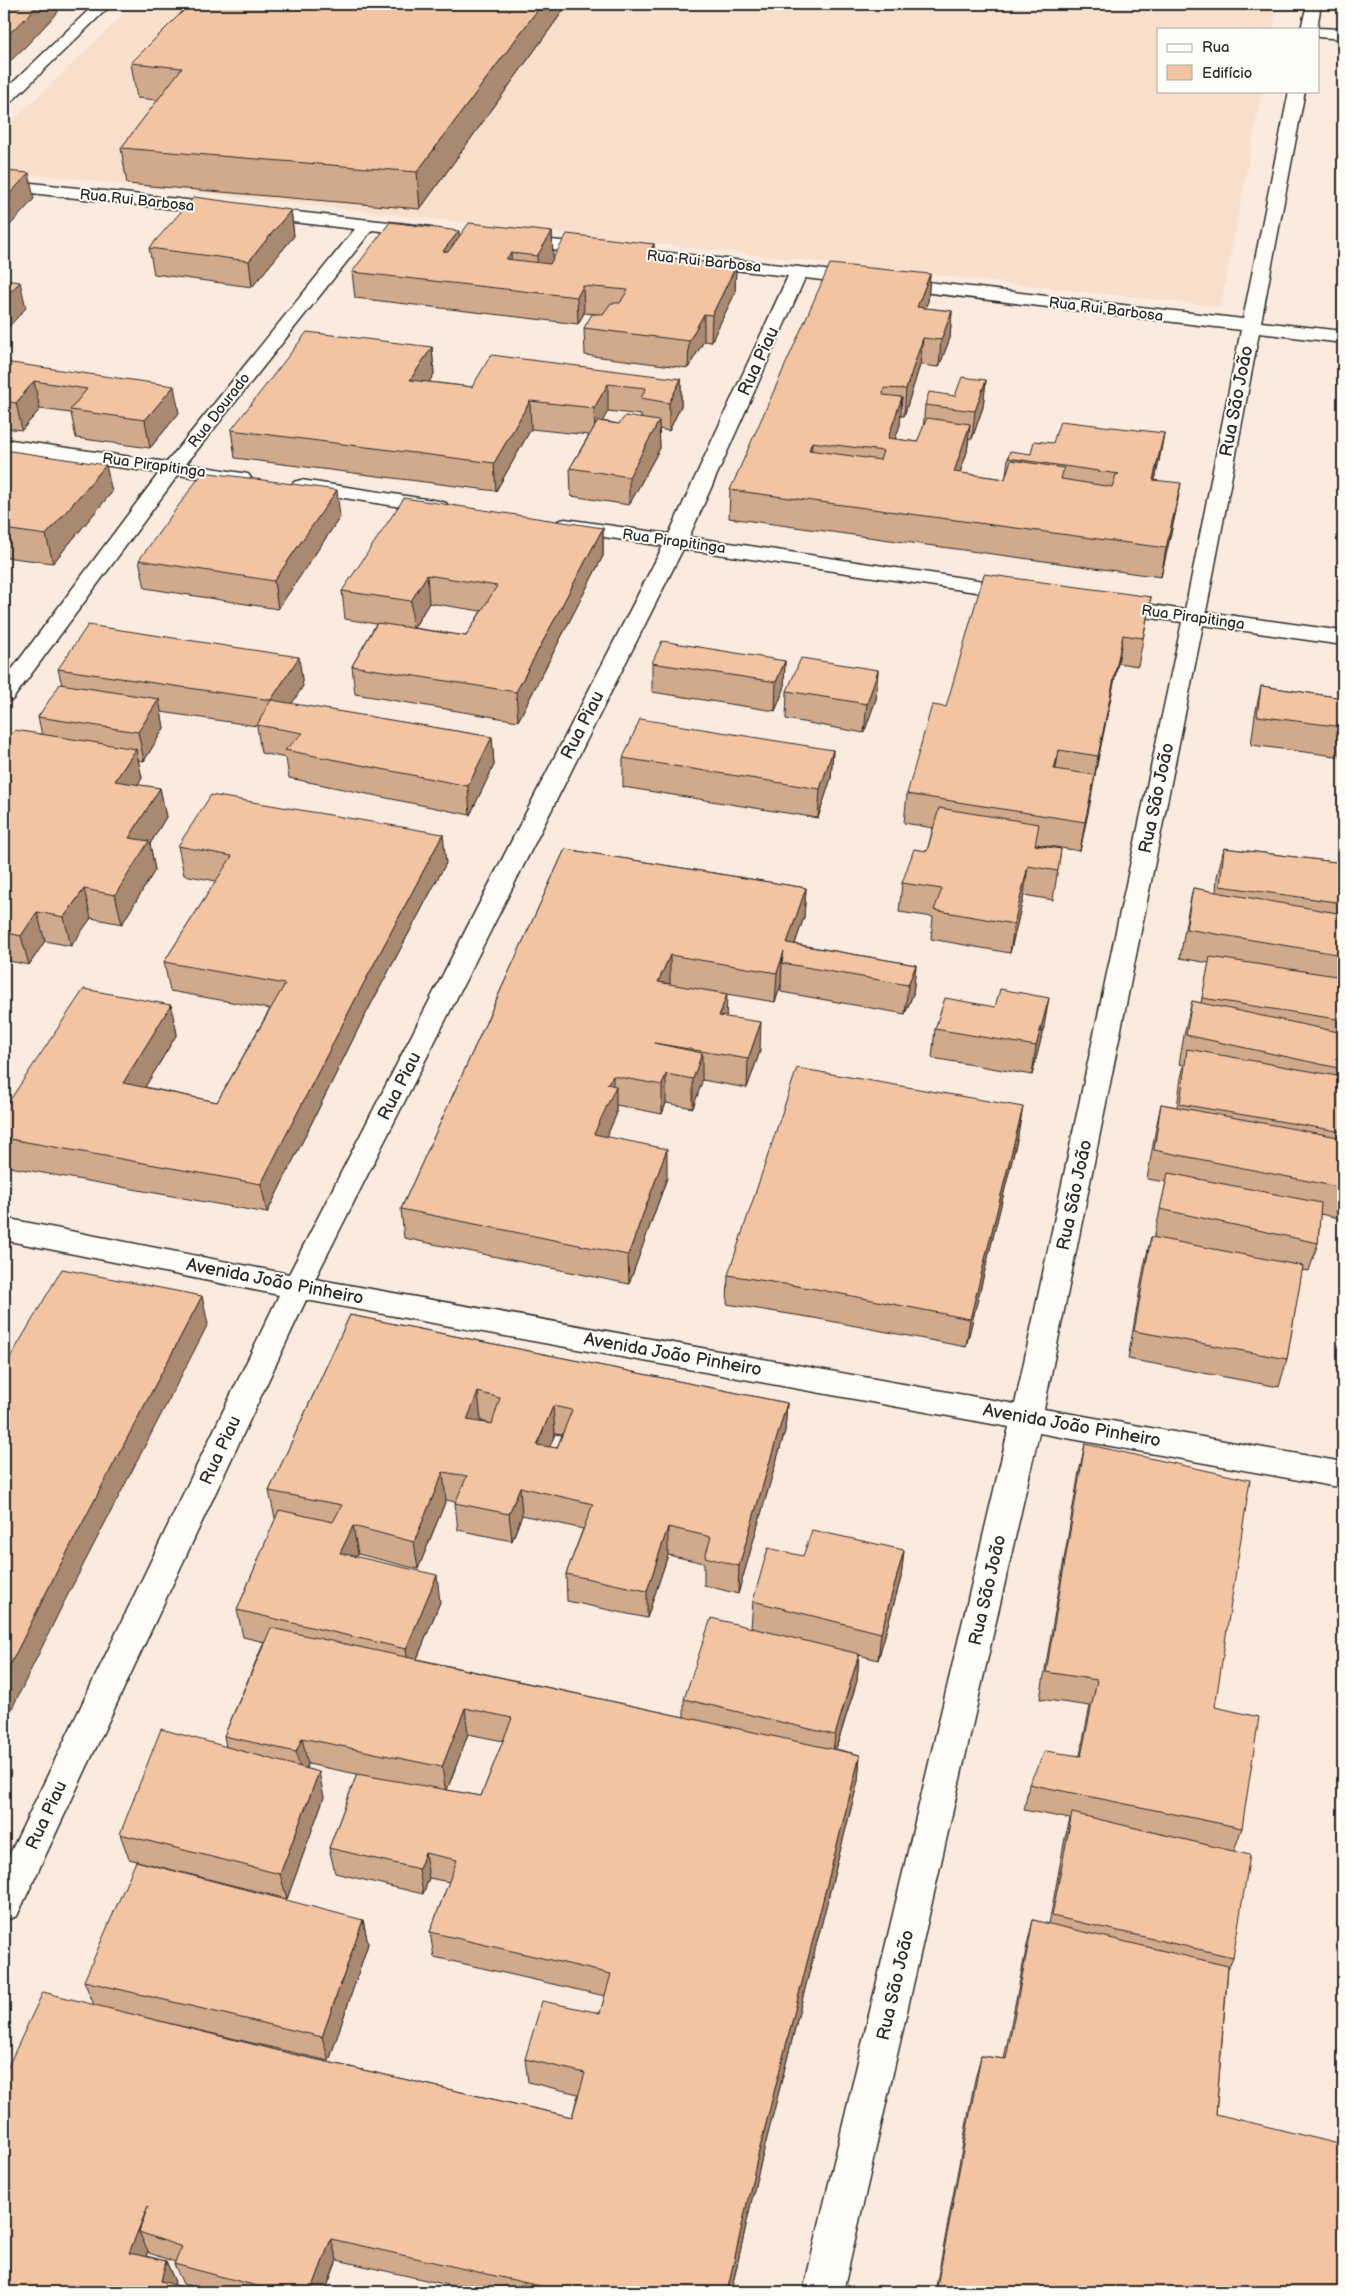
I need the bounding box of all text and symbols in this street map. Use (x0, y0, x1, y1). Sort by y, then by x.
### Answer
legend (1157, 28, 1320, 92)
text: Rua (1202, 38, 1230, 57)
text: Edifício (1202, 64, 1252, 83)
street label: Rua Rui Barbosa (79, 185, 195, 216)
street label: Rua Rui Barbosa (646, 246, 762, 277)
street label: Rua Rui Barbosa (1048, 293, 1164, 326)
street label: Rua Piau (733, 323, 784, 399)
street label: Rua São João (1215, 344, 1258, 458)
street label: Rua Dourado (184, 369, 255, 452)
street label: Rua Pirapitinga (101, 449, 207, 482)
street label: Rua Pirapitinga (621, 525, 727, 558)
street label: Rua Pirapitinga (1140, 601, 1246, 634)
street label: Rua Piau (556, 688, 609, 763)
street label: Rua São João (1135, 741, 1178, 855)
street label: Rua Piau (373, 1049, 426, 1124)
street label: Rua São João (1053, 1138, 1096, 1252)
street label: Avenida João Pinheiro (185, 1254, 365, 1309)
street label: Avenida João Pinheiro (582, 1329, 763, 1380)
street label: Avenida João Pinheiro (981, 1400, 1162, 1451)
street label: Rua Piau (195, 1412, 246, 1488)
street label: Rua São João (965, 1533, 1010, 1647)
street label: Rua Piau (21, 1777, 72, 1853)
street label: Rua São João (873, 1928, 918, 2042)

